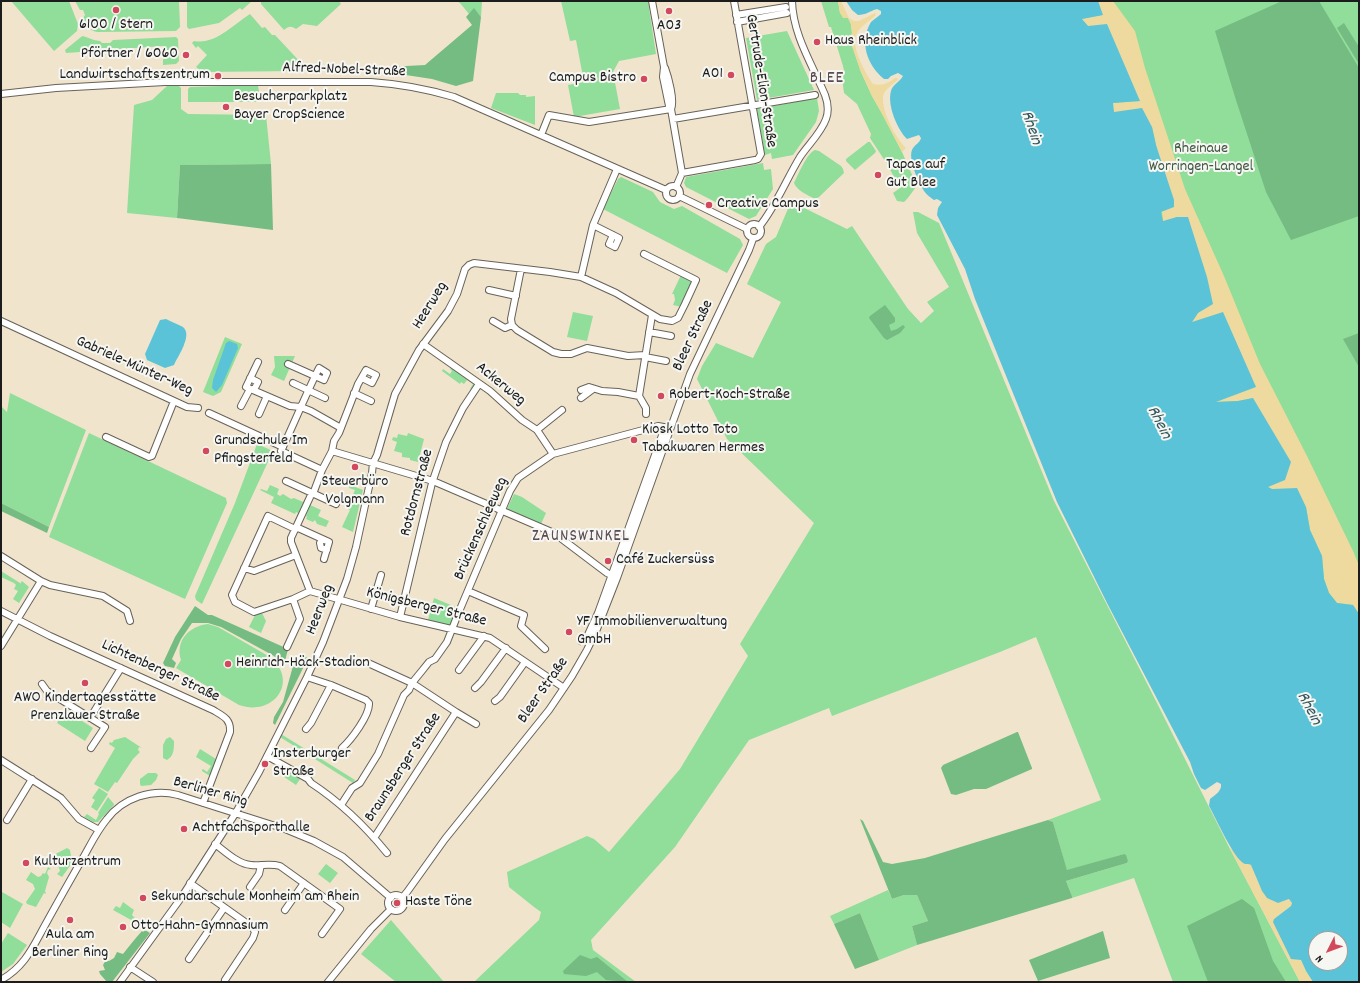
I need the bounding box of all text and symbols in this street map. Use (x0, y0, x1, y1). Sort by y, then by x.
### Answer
marker: 6100 / Stern (111, 5, 121, 15)
marker: A03 (664, 6, 674, 16)
street label: Gertrude-Elion-Straße (740, 13, 780, 149)
place label: 6100 / Stern (79, 16, 153, 36)
place label: A03 (657, 17, 681, 37)
place label: Haus Rheinblick (825, 32, 917, 52)
marker: Haus Rheinblick (812, 37, 822, 47)
place label: Pförtner / 6060 (81, 45, 178, 65)
marker: Pförtner / 6060 (181, 50, 191, 60)
street label: Alfred-Nobel-Straße (282, 59, 406, 83)
place label: A01 (702, 65, 723, 85)
place label: Landwirtschaftszentrum (59, 66, 210, 86)
place label: Campus Bistro (549, 69, 636, 89)
marker: A01 (726, 70, 736, 80)
district label: BLEE (810, 70, 844, 90)
marker: Landwirtschaftszentrum (213, 71, 223, 81)
marker: Campus Bistro (639, 74, 649, 84)
place label: Besucherparkplatz Bayer CropScience (234, 88, 347, 126)
marker: Besucherparkplatz Bayer CropScience (221, 102, 231, 112)
water label: Rhein (1015, 108, 1045, 148)
park label: Rheinaue Worringen-Langel (1149, 140, 1253, 178)
place label: Tapas auf Gut Blee (886, 156, 945, 194)
marker: Tapas auf Gut Blee (873, 170, 883, 180)
place label: Creative Campus (717, 195, 819, 215)
marker: Creative Campus (704, 200, 714, 210)
street label: Heerweg (409, 279, 453, 333)
street label: Bleer Straße (669, 297, 719, 375)
street label: Gabriele-Münter-Weg (73, 333, 195, 401)
street label: Ackerweg (471, 359, 529, 411)
place label: Robert-Koch-Straße (669, 386, 790, 406)
marker: Robert-Koch-Straße (656, 391, 666, 401)
water label: Rhein (1141, 403, 1175, 443)
place label: Kiosk Lotto Toto Tabakwaren Hermes (642, 421, 765, 459)
place label: Grundschule Im Pfingsterfeld (214, 432, 308, 470)
marker: Kiosk Lotto Toto Tabakwaren Hermes (629, 435, 639, 445)
marker: Grundschule Im Pfingsterfeld (201, 446, 211, 456)
street label: Rotdornstraße (397, 447, 439, 539)
marker: Steuerbüro Volgmann (350, 462, 360, 472)
place label: Steuerbüro Volgmann (322, 473, 388, 511)
street label: Brückenschleeweg (451, 475, 513, 583)
district label: ZAUNSWINKEL (532, 528, 630, 548)
place label: Café Zuckersüss (616, 551, 715, 571)
marker: Café Zuckersüss (603, 556, 613, 566)
street label: Heerweg (303, 582, 339, 638)
street label: Königsberger Straße (364, 584, 488, 632)
place label: YF Immobilienverwaltung GmbH (577, 613, 727, 651)
marker: YF Immobilienverwaltung GmbH (564, 627, 574, 637)
street label: Lichtenberger Straße (98, 636, 222, 708)
place label: Heinrich-Häck-Stadion (236, 654, 370, 674)
street label: Bleer Straße (514, 654, 574, 728)
marker: Heinrich-Häck-Stadion (223, 659, 233, 669)
marker: AWO Kindertagesstätte Prenzlauer Straße (80, 678, 90, 688)
place label: AWO Kindertagesstätte Prenzlauer Straße (14, 689, 156, 727)
water label: Rhein (1291, 689, 1325, 729)
street label: Braunsberger Straße (361, 710, 447, 826)
place label: Insterburger Straße (273, 745, 351, 783)
marker: Insterburger Straße (260, 759, 270, 769)
street label: Berliner Ring (171, 773, 249, 813)
place label: Achtfachsporthalle (192, 819, 310, 839)
marker: Achtfachsporthalle (179, 824, 189, 834)
place label: Kulturzentrum (34, 853, 121, 873)
marker: Kulturzentrum (21, 858, 31, 868)
place label: Sekundarschule Monheim am Rhein (151, 888, 359, 908)
marker: Sekundarschule Monheim am Rhein (138, 893, 148, 903)
place label: Haste Töne (405, 893, 472, 913)
marker: Haste Töne (392, 898, 402, 908)
marker: Aula am Berliner Ring (65, 915, 75, 925)
place label: Otto-Hahn-Gymnasium (131, 917, 268, 937)
marker: Otto-Hahn-Gymnasium (118, 922, 128, 932)
place label: Aula am Berliner Ring (32, 926, 108, 964)
north arrow (1308, 931, 1348, 971)
text: N (1312, 951, 1328, 966)

